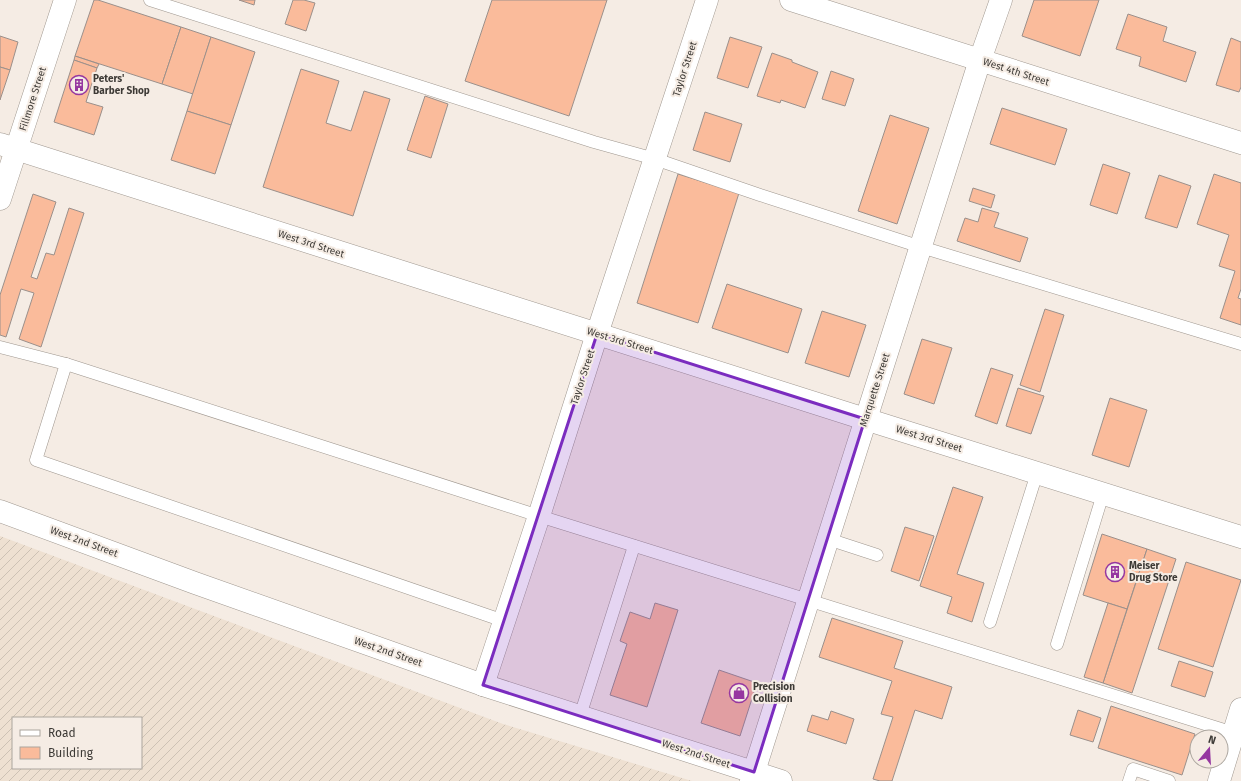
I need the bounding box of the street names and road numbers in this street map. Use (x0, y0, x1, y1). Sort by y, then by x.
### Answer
street label: Taylor Street (670, 40, 700, 98)
street label: West 4th Street (981, 56, 1051, 89)
street label: Fillmore Street (17, 65, 49, 132)
street label: West 3rd Street (276, 228, 346, 260)
street label: West 3rd Street (585, 325, 655, 357)
street label: Taylor Street (568, 348, 598, 406)
street label: Marquette Street (857, 351, 893, 428)
street label: West 3rd Street (894, 423, 964, 455)
street label: West 2nd Street (49, 524, 120, 560)
street label: West 2nd Street (352, 635, 424, 669)
street label: West 2nd Street (660, 737, 732, 771)

